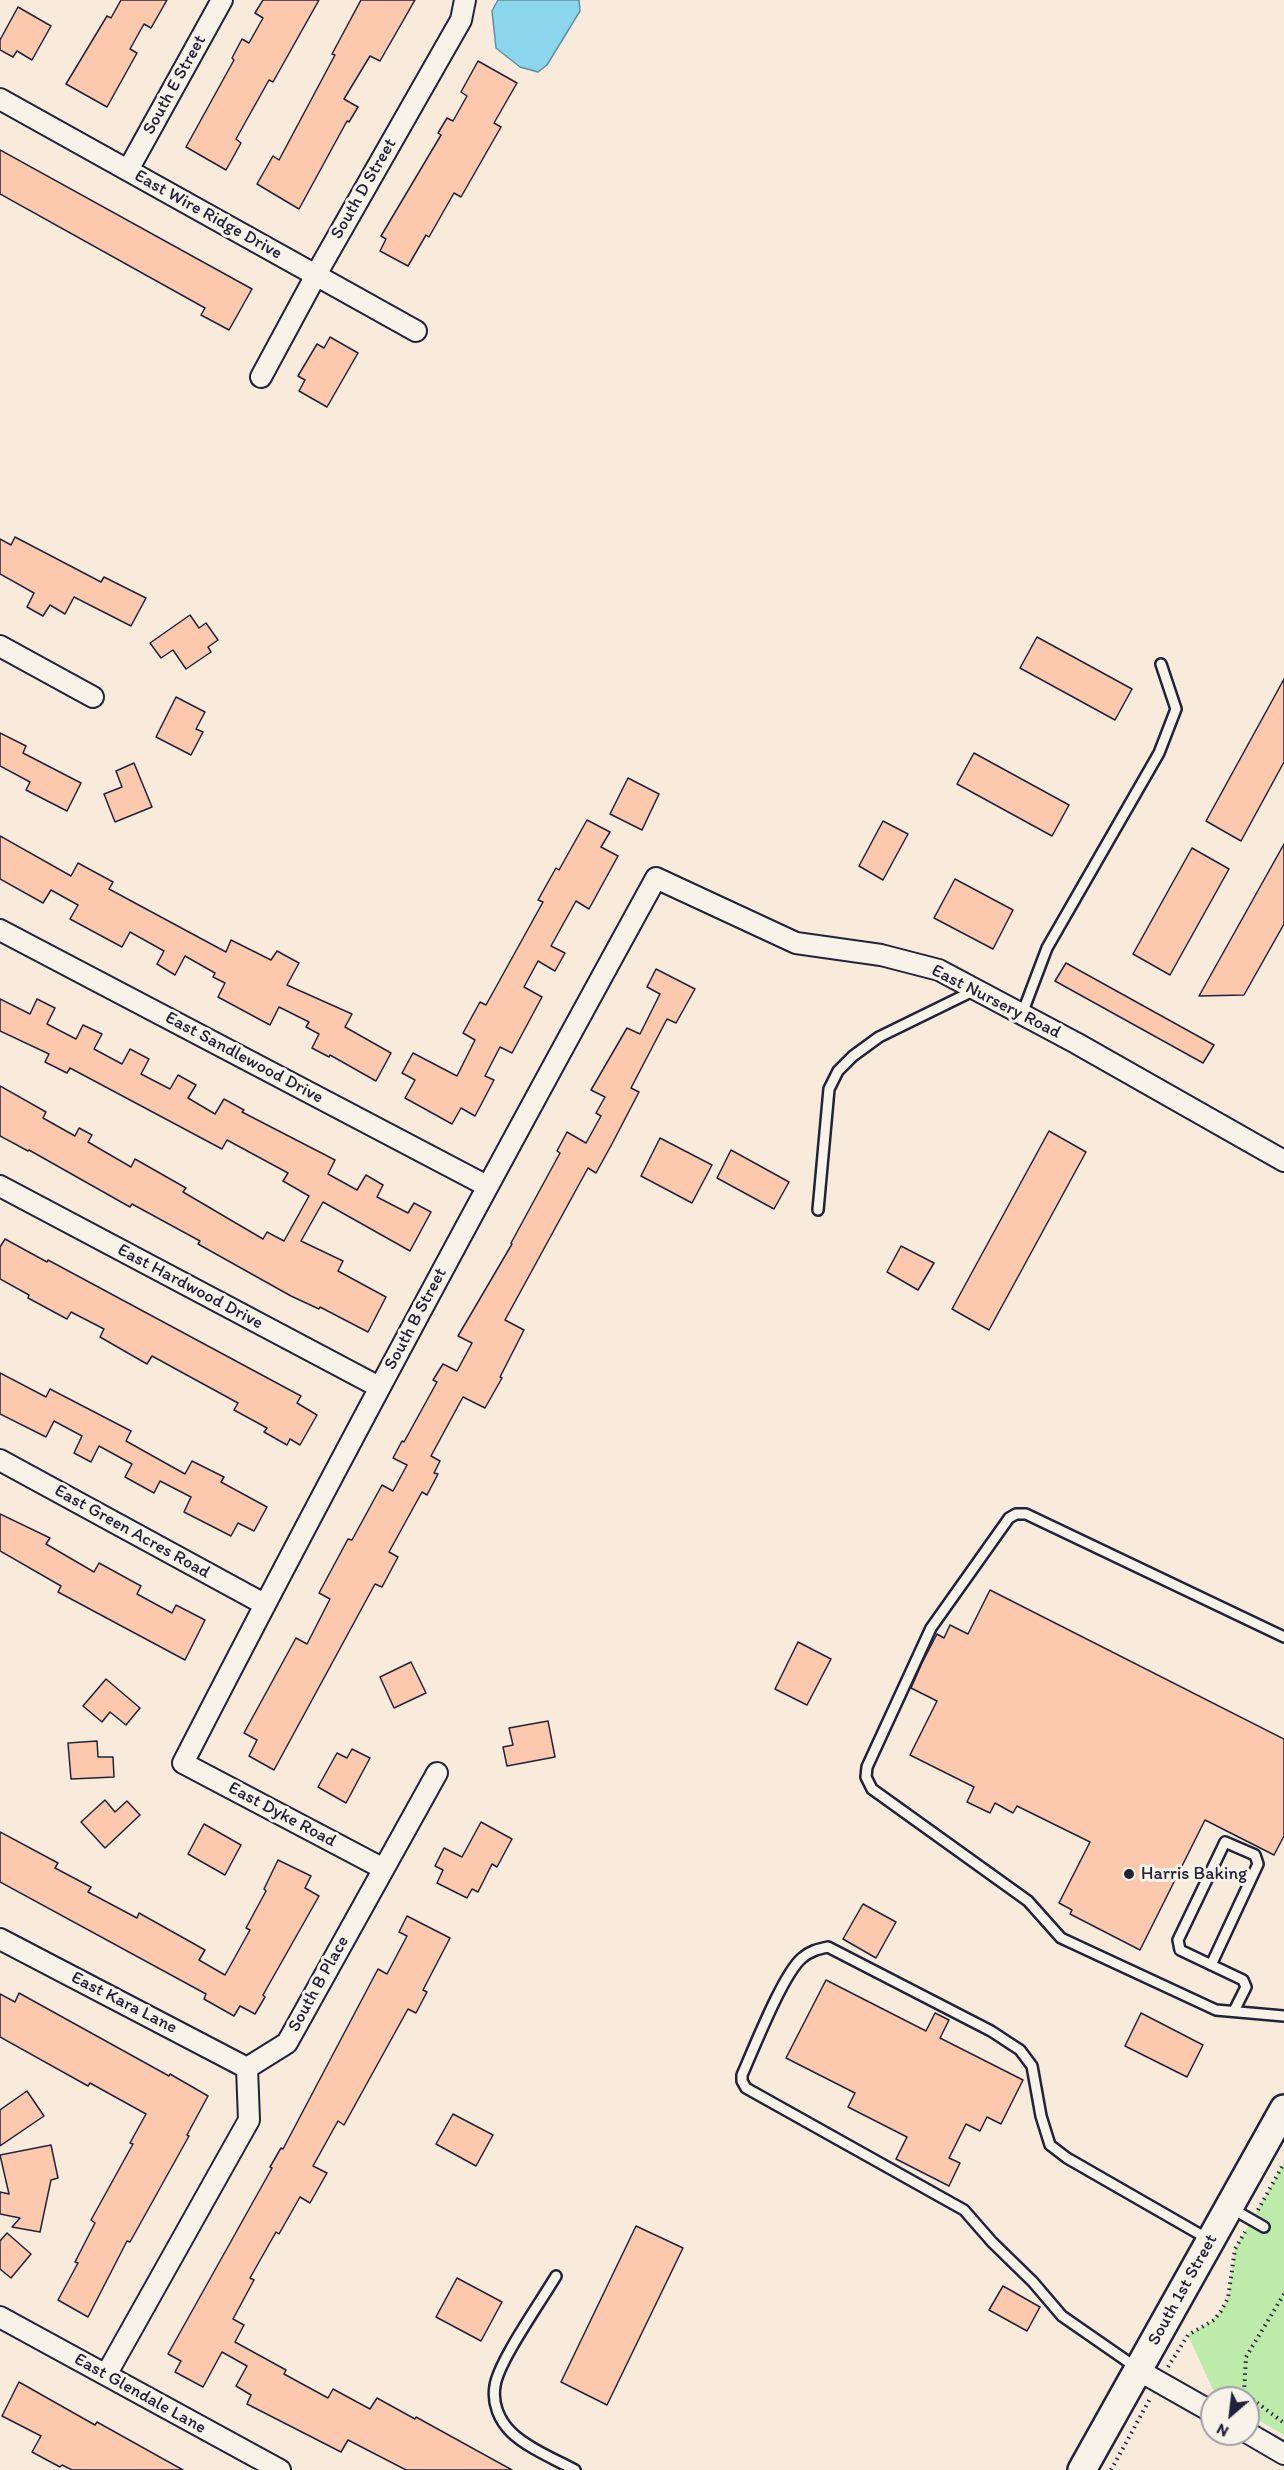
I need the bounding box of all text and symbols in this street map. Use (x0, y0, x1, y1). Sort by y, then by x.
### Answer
street label: South E Street (139, 31, 211, 139)
street label: South D Street (326, 135, 402, 243)
street label: East Wire Ridge Drive (130, 165, 286, 265)
street label: East Nursery Road (928, 960, 1064, 1044)
street label: East Sandlewood Drive (161, 1007, 327, 1109)
street label: East Hardwood Drive (113, 1239, 267, 1335)
street label: South B Street (380, 1264, 452, 1374)
street label: East Green Acres Road (50, 1480, 214, 1584)
street label: East Dyke Road (224, 1778, 340, 1852)
place label: Harris Baking (1141, 1863, 1247, 1885)
marker: Harris Baking (1122, 1867, 1136, 1881)
street label: South B Place (284, 1932, 354, 2036)
street label: East Kara Lane (67, 1967, 181, 2039)
street label: South 1st Street (1144, 2231, 1222, 2349)
street label: East Glendale Lane (70, 2349, 210, 2439)
north arrow (1200, 2386, 1260, 2446)
text: N (1213, 2420, 1231, 2441)

